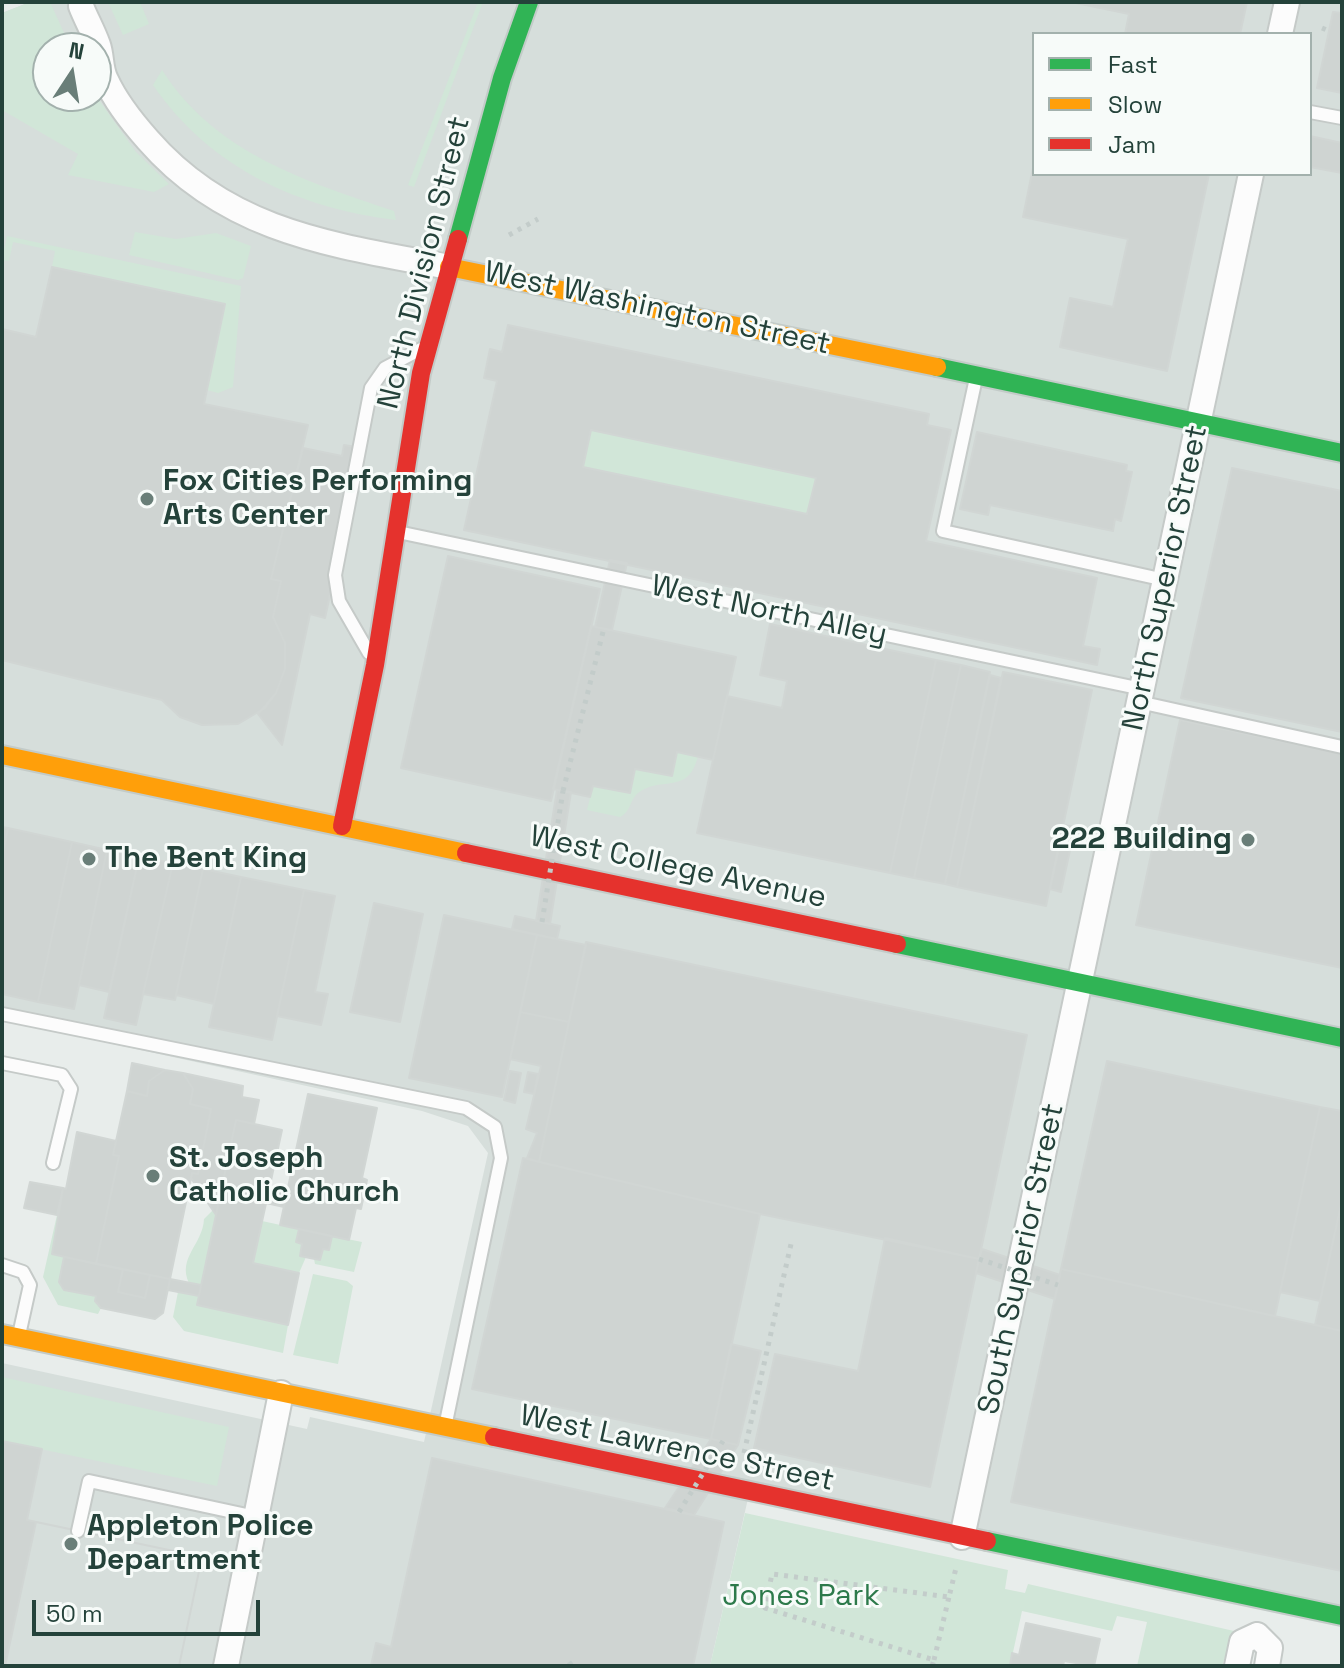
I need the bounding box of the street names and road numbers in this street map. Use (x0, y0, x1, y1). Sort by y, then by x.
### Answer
street label: North Division Street (371, 113, 479, 413)
street label: West Washington Street (481, 255, 833, 363)
street label: North Superior Street (1116, 422, 1216, 734)
street label: West North Alley (648, 568, 890, 654)
street label: West College Avenue (527, 819, 829, 917)
street label: South Superior Street (971, 1100, 1073, 1418)
street label: West Lawrence Street (517, 1398, 837, 1500)

